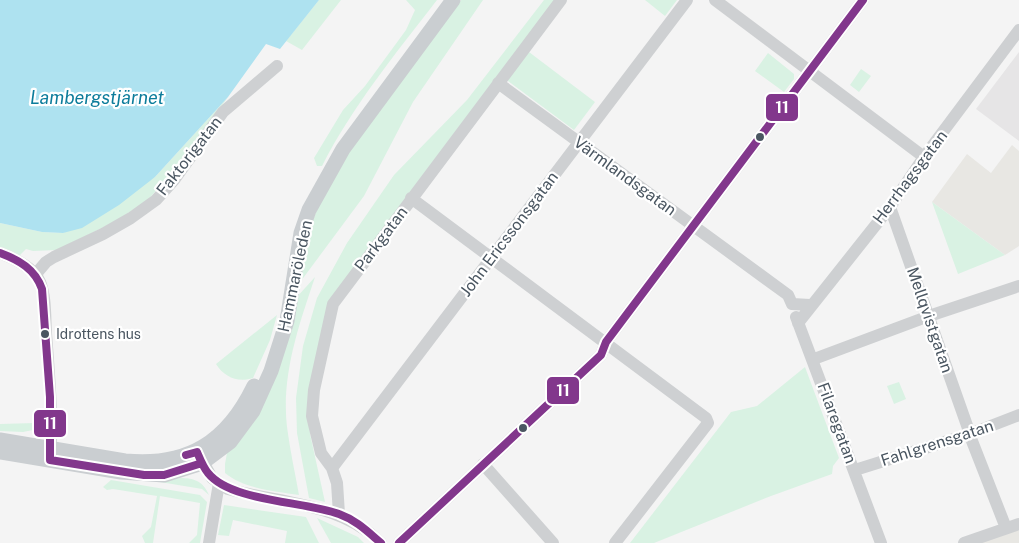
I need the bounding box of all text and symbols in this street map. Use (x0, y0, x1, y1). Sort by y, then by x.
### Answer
water label: Lambergstjärnet (30, 87, 164, 108)
line badge: 11 (765, 93, 799, 122)
text: 11 (775, 98, 789, 117)
street label: Faktorigatan (152, 113, 226, 199)
street label: Herrhagsgatan (869, 127, 951, 227)
unlabelled marker (754, 131, 766, 143)
street label: Värmlandsgatan (570, 132, 680, 220)
street label: John Ericssonsgatan (456, 168, 562, 300)
street label: Parkgatan (350, 203, 412, 275)
street label: Hammaröleden (274, 218, 316, 334)
street label: Mellqvistgatan (903, 265, 957, 375)
place label: Idrottens hus (56, 326, 141, 342)
marker: Idrottens hus (39, 328, 51, 340)
line badge: 11 (546, 376, 580, 405)
street label: Filaregatan (814, 380, 860, 466)
text: 11 (556, 381, 570, 400)
line badge: 11 (33, 409, 67, 438)
text: 11 (43, 414, 57, 433)
street label: Fahlgrensgatan (878, 416, 996, 470)
unlabelled marker (517, 422, 529, 434)

